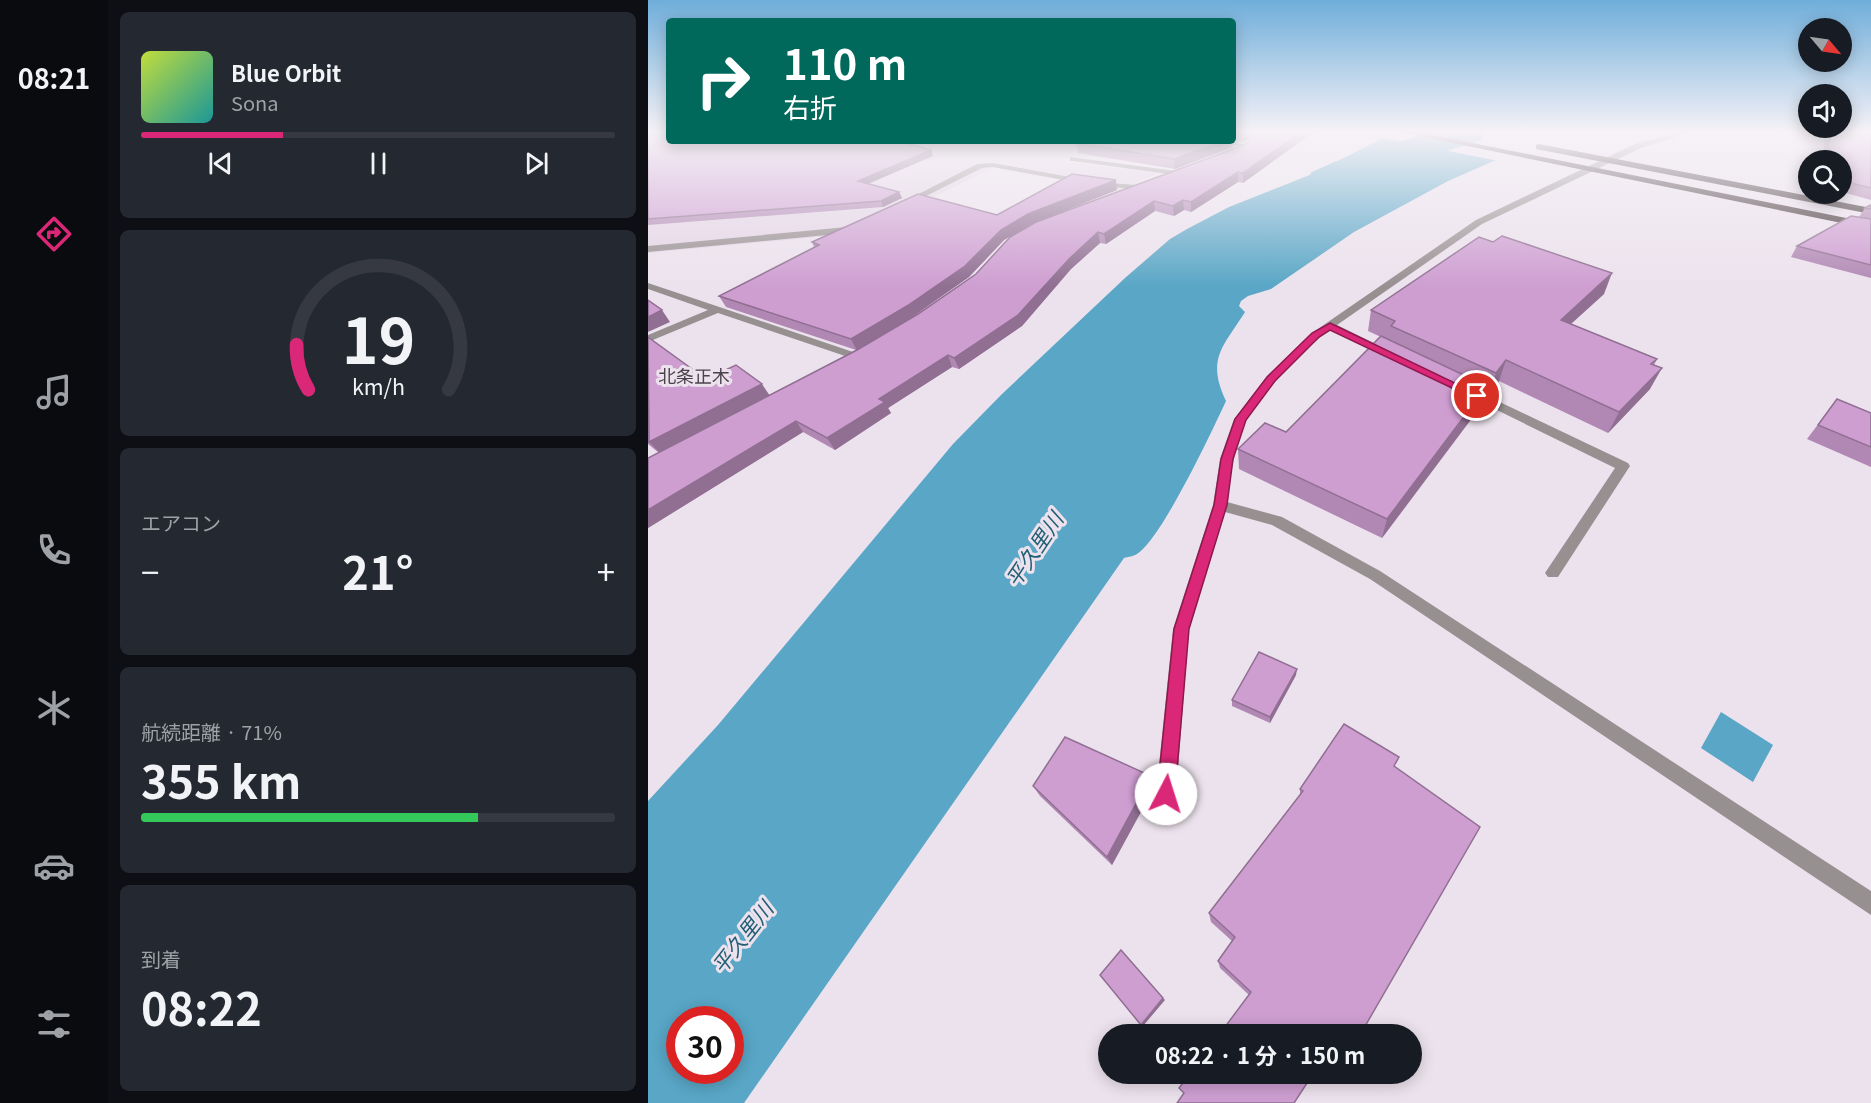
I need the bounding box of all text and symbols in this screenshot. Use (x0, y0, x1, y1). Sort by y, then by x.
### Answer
north arrow (1798, 18, 1852, 72)
map controls (1798, 18, 1852, 204)
text: 110 m (783, 31, 907, 92)
icon: right (684, 42, 762, 120)
text: Blue Orbit (231, 56, 341, 88)
text: 08:21 (18, 58, 90, 97)
button: sound (1798, 84, 1852, 138)
text: 右折 (783, 87, 837, 126)
text: Sona (231, 88, 279, 117)
icon: previous (204, 147, 237, 180)
icon: pause (362, 147, 395, 180)
icon: next (520, 147, 553, 180)
button: search (1798, 150, 1852, 204)
icon: directions (33, 213, 75, 255)
text: 19 (341, 292, 415, 382)
district label: 北条正木 (658, 362, 730, 388)
pin (1451, 370, 1502, 421)
icon: music (33, 371, 75, 413)
text: km/h (351, 371, 405, 402)
icon: arrive (1460, 379, 1493, 412)
water label: 平久里川 (997, 504, 1070, 592)
text: エアコン (141, 508, 221, 537)
icon: phone (33, 529, 75, 571)
text: 21° (342, 538, 414, 603)
text: − (141, 547, 159, 595)
text: + (597, 547, 615, 595)
icon: climate (33, 687, 75, 729)
text: 航続距離 · 71% (141, 717, 282, 746)
text: 355 km (141, 747, 301, 812)
position arrow (1134, 762, 1198, 826)
icon: car (33, 845, 75, 887)
water label: 平久里川 (704, 893, 780, 979)
text: 到着 (141, 944, 181, 973)
text: 08:22 (141, 974, 262, 1039)
icon: filters (33, 1003, 75, 1045)
speed limit sign: 30 (666, 1006, 744, 1084)
text: 08:22 · 1 分 · 150 m (1155, 1038, 1365, 1070)

